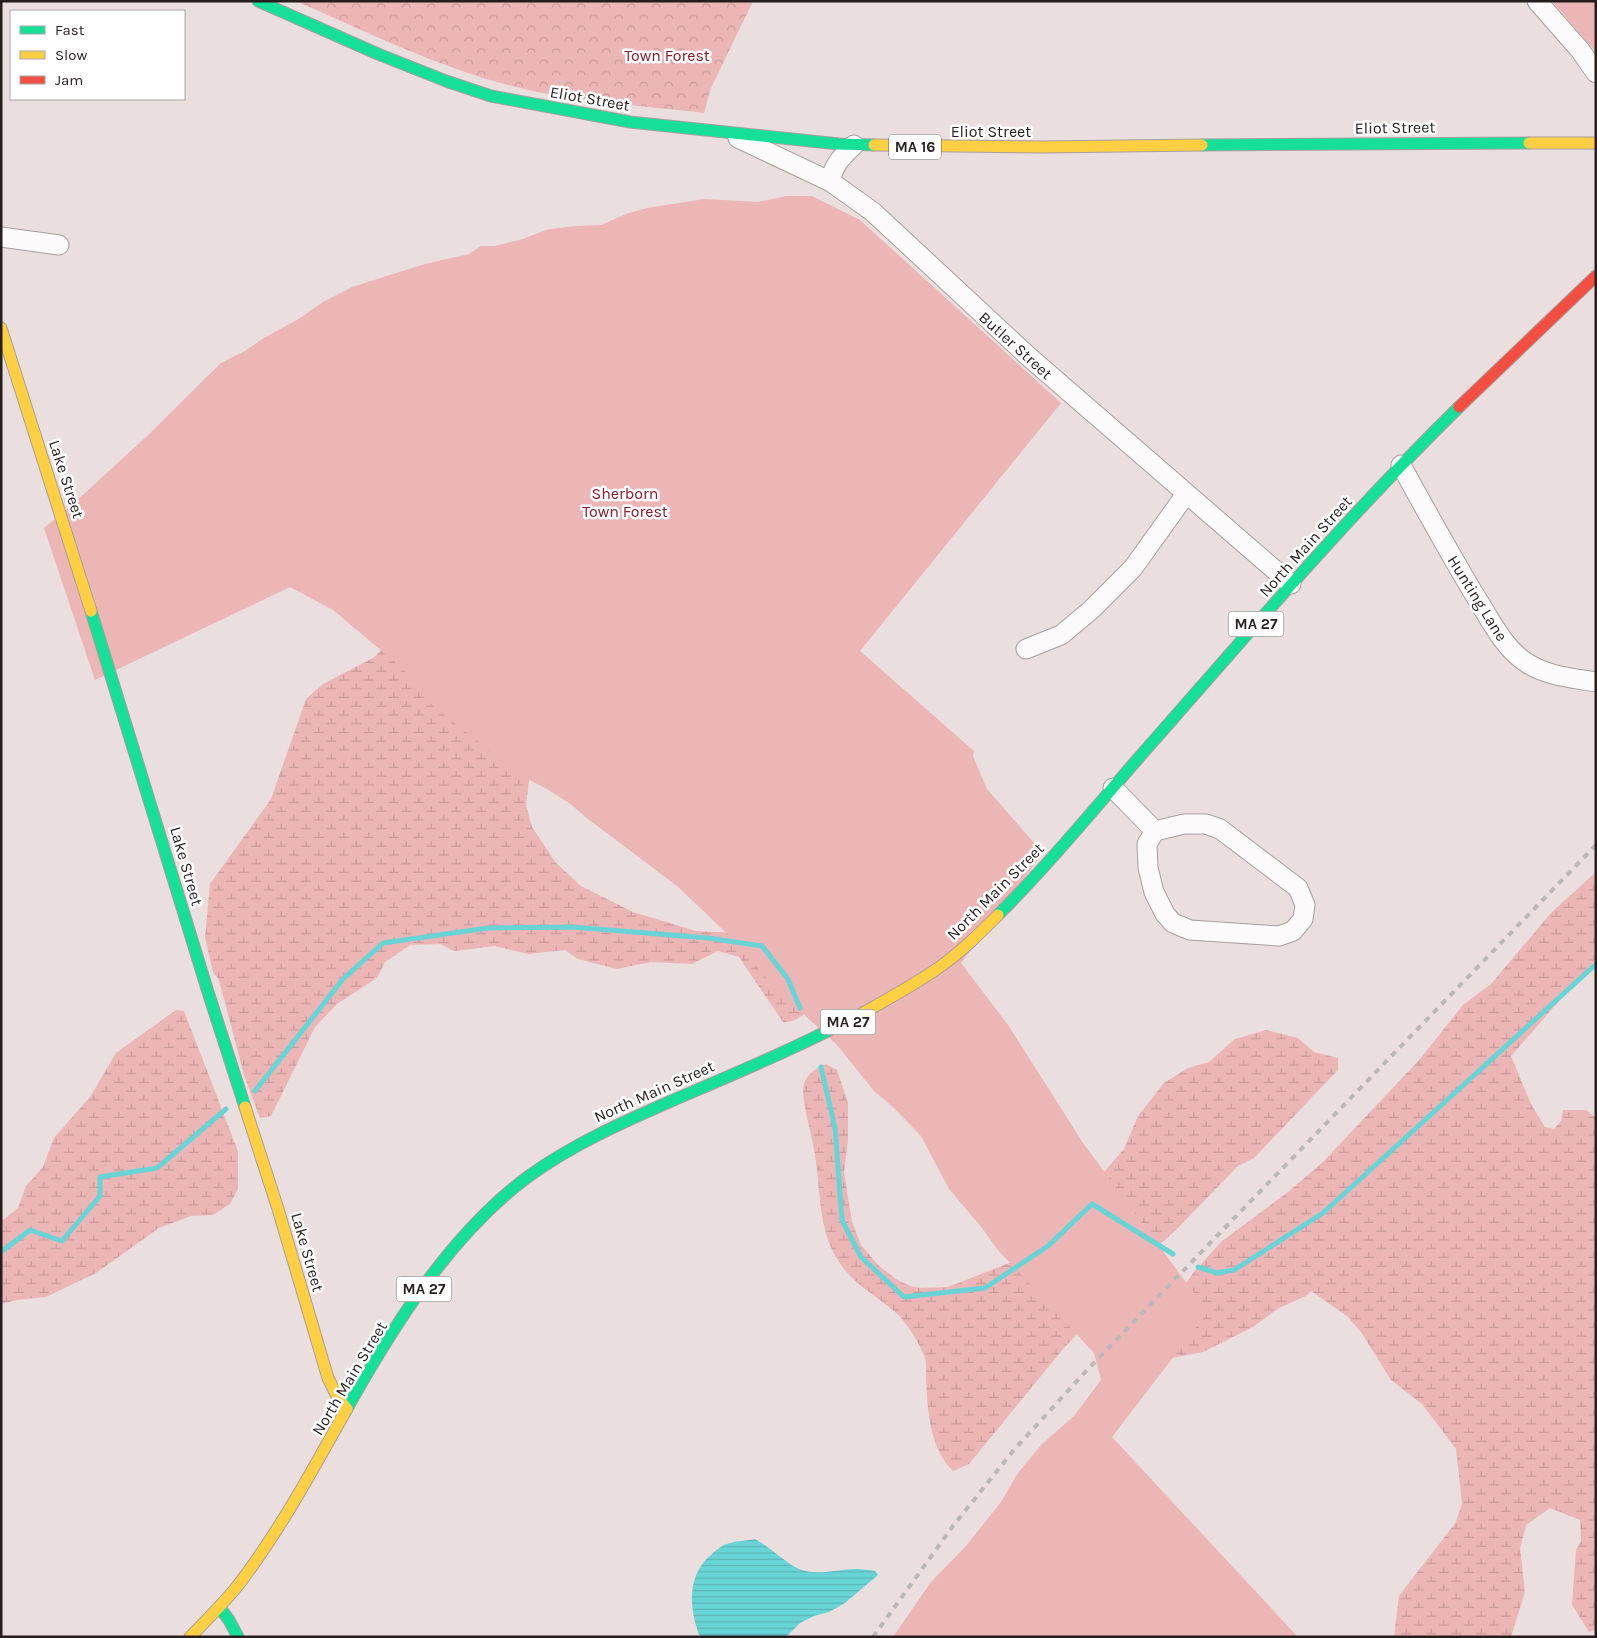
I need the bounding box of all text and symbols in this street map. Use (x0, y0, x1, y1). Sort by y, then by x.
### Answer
legend (10, 10, 185, 100)
text: Fast (55, 21, 85, 39)
text: Slow (55, 46, 87, 64)
park label: Town Forest (624, 46, 710, 65)
text: Jam (55, 71, 83, 89)
street label: Eliot Street (549, 82, 631, 115)
street label: Eliot Street (1354, 117, 1436, 138)
street label: Eliot Street (951, 122, 1031, 141)
road number: MA 16 (889, 134, 941, 160)
street label: Butler Street (975, 308, 1056, 383)
street label: Lake Street (45, 438, 88, 521)
park label: Sherborn Town Forest (582, 484, 668, 521)
street label: North Main Street (1255, 492, 1356, 601)
street label: Hunting Lane (1444, 552, 1511, 645)
road number: MA 27 (1228, 612, 1284, 636)
street label: Lake Street (166, 824, 207, 908)
street label: North Main Street (943, 839, 1048, 944)
road number: MA 27 (820, 1010, 876, 1034)
street label: North Main Street (591, 1056, 717, 1126)
street label: Lake Street (287, 1210, 328, 1294)
road number: MA 27 (396, 1276, 452, 1302)
street label: North Main Street (308, 1318, 391, 1439)

